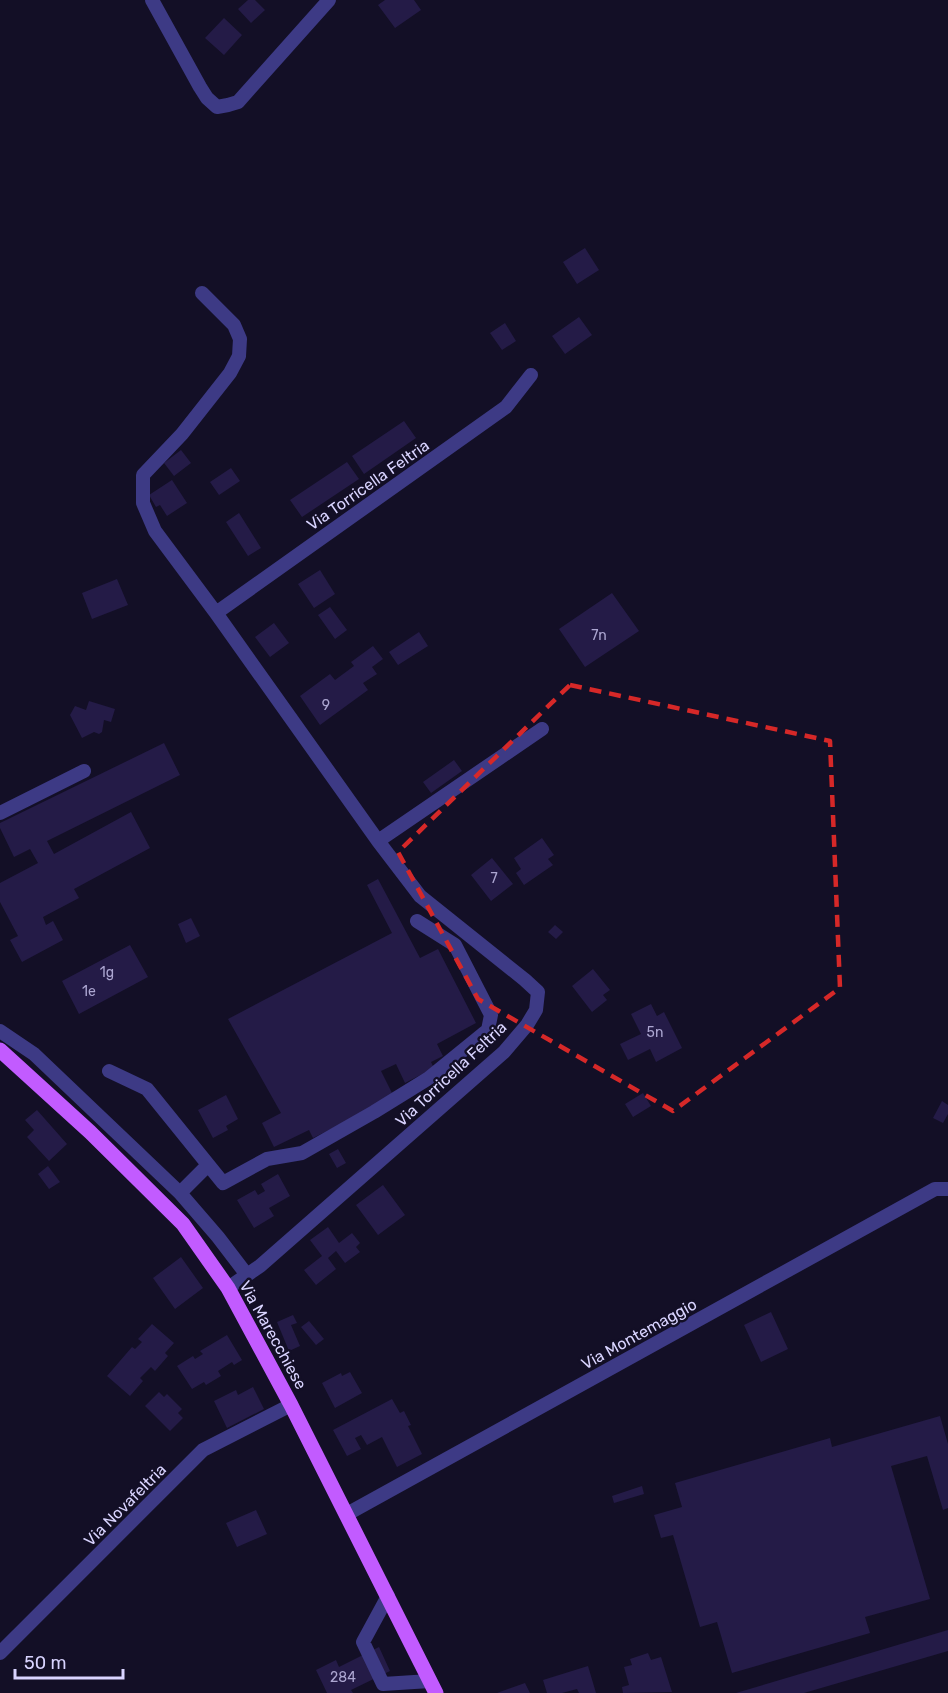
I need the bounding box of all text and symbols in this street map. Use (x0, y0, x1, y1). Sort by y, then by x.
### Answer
street label: Via Torricella Feltria (303, 436, 433, 534)
house number: 7n (591, 627, 607, 644)
house number: 9 (322, 697, 330, 714)
house number: 7 (490, 870, 498, 887)
house number: 1g (100, 964, 114, 981)
house number: 1e (82, 983, 96, 1000)
street label: Via Torricella Feltria (392, 1018, 510, 1130)
house number: 5n (647, 1024, 663, 1041)
street label: Via Marecchiese (235, 1278, 311, 1392)
street label: Via Montemaggio (578, 1294, 700, 1374)
street label: Via Novafeltria (80, 1460, 170, 1550)
scale bar (15, 1642, 123, 1680)
text: 50 m (24, 1652, 67, 1674)
house number: 284 (330, 1669, 356, 1686)

